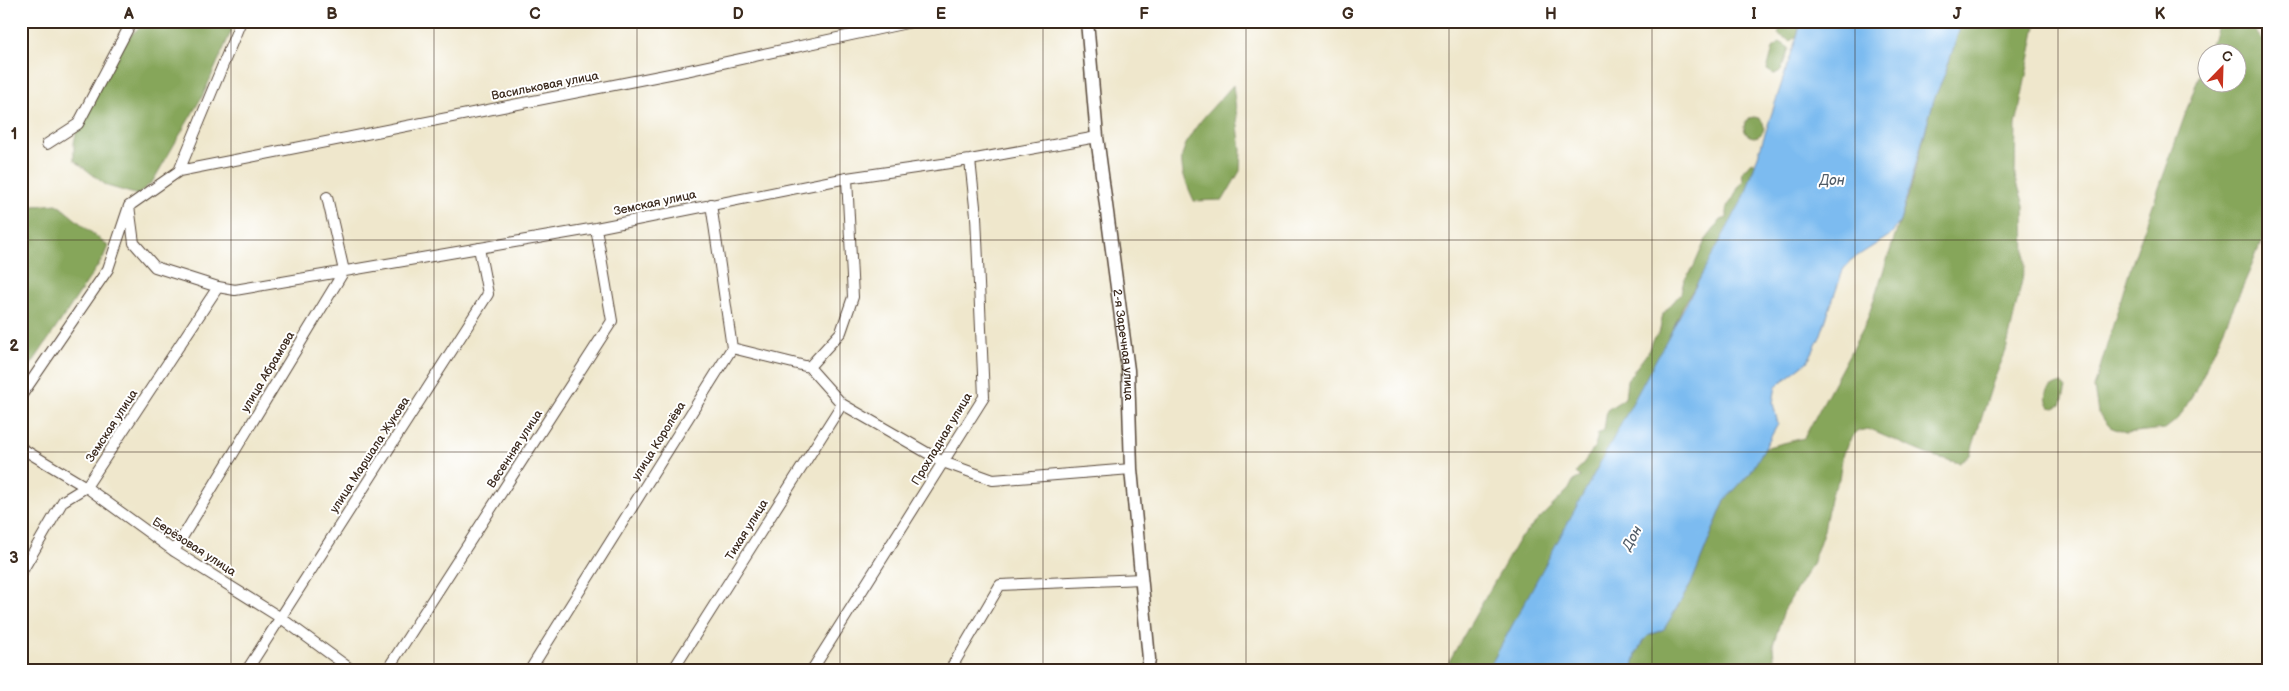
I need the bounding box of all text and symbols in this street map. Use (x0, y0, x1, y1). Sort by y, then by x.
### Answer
text: A (123, 5, 134, 24)
text: B (326, 5, 338, 24)
text: C (529, 5, 541, 24)
text: D (732, 5, 744, 24)
text: E (936, 5, 946, 24)
text: F (1139, 5, 1149, 24)
text: G (1342, 5, 1354, 24)
text: H (1545, 5, 1557, 24)
text: I (1751, 5, 1757, 24)
text: J (1953, 5, 1962, 24)
text: K (2155, 5, 2166, 24)
north arrow (2196, 42, 2246, 92)
text: С (2219, 47, 2235, 66)
street label: Васильковая улица (490, 68, 600, 104)
text: 1 (11, 125, 17, 144)
water label: Дон (1818, 172, 1845, 189)
street label: Земская улица (612, 187, 698, 219)
street label: 2-я Заречная улица (1110, 288, 1136, 401)
street label: улица Абрамова (238, 329, 298, 415)
text: 2 (9, 337, 19, 356)
street label: Земская улица (83, 387, 141, 465)
street label: Прохладная улица (908, 390, 976, 488)
street label: улица Маршала Жукова (327, 394, 413, 516)
street label: улица Королёва (629, 399, 689, 483)
street label: Весенняя улица (484, 407, 546, 491)
street label: Тихая улица (722, 497, 772, 563)
street label: Берёзовая улица (149, 514, 239, 580)
water label: Дон (1618, 523, 1646, 554)
text: 3 (9, 549, 19, 568)

